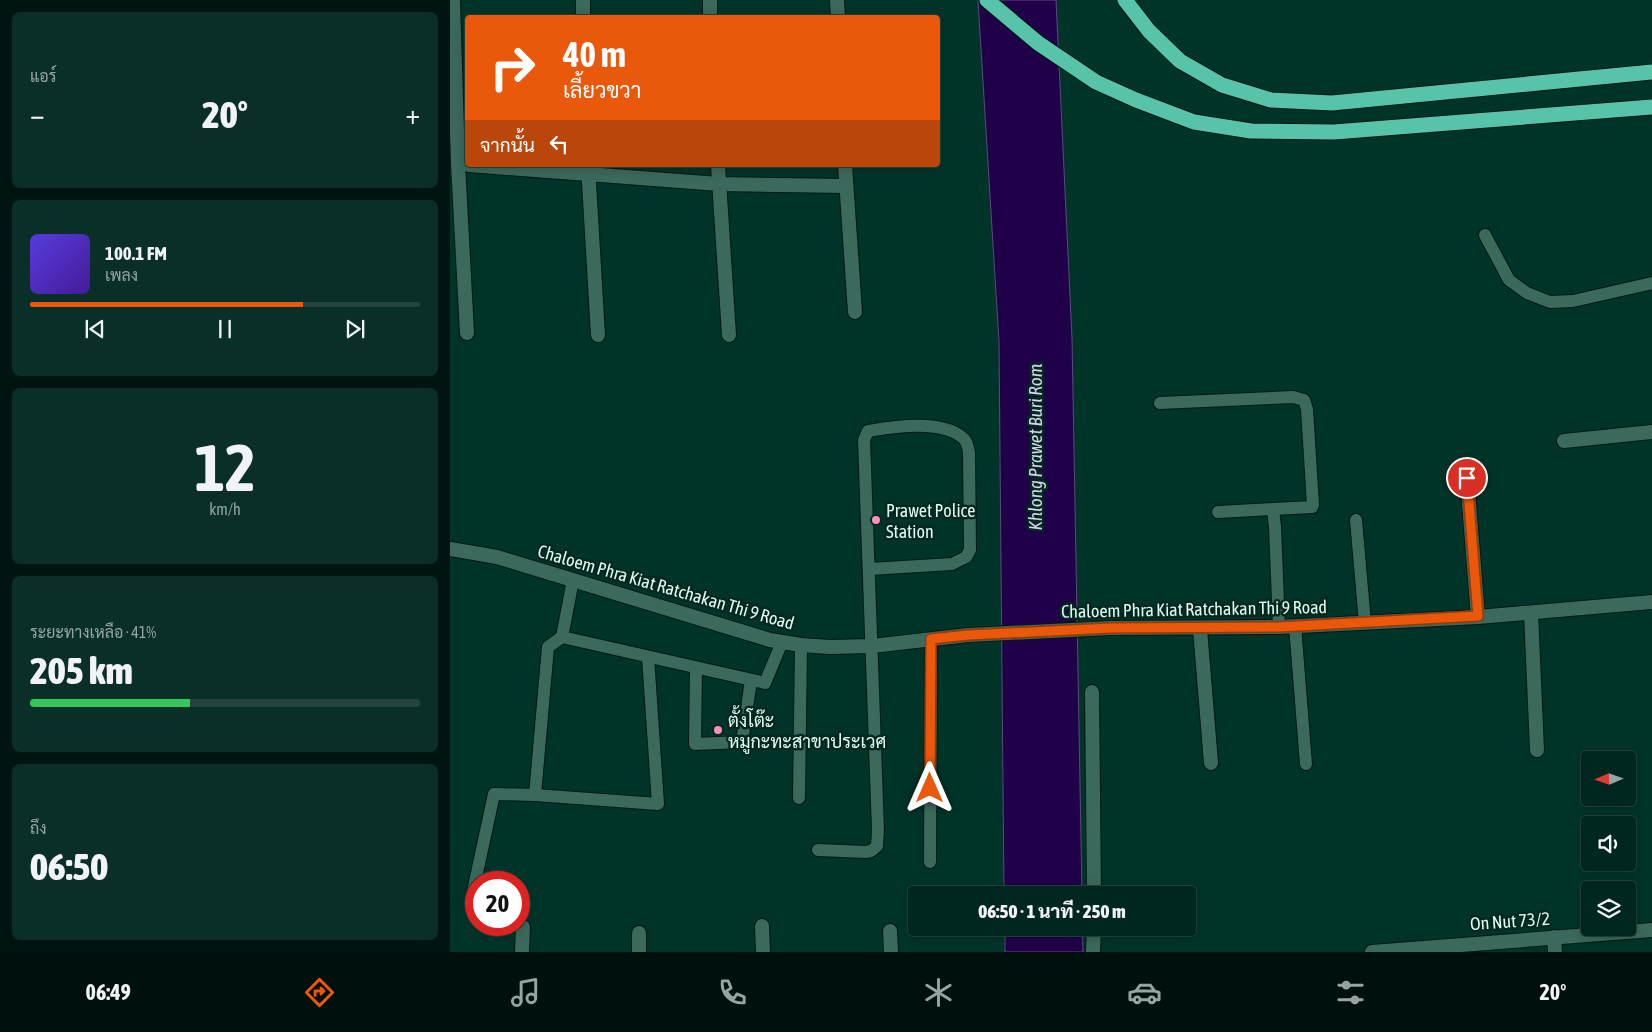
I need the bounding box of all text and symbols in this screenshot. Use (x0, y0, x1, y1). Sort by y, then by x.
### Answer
text: 40 m (563, 34, 626, 74)
icon: right (480, 35, 545, 100)
text: แอร์ (30, 67, 56, 85)
text: เลี้ยวขวา (563, 77, 641, 103)
text: 20° (202, 93, 248, 136)
text: − (30, 98, 45, 130)
text: + (405, 98, 420, 130)
icon: left (545, 130, 573, 158)
text: จากนั้น (480, 134, 535, 156)
text: 100.1 FM (105, 242, 167, 264)
text: เพลง (105, 266, 138, 284)
icon: previous (81, 315, 109, 343)
icon: pause (211, 315, 239, 343)
icon: next (341, 315, 369, 343)
water label: Khlong Prawet Buri Rom (1024, 363, 1046, 530)
text: 12 (194, 430, 256, 505)
pin (1446, 457, 1488, 499)
icon: arrive (1453, 464, 1481, 492)
text: km/h (209, 500, 241, 518)
place label: Prawet Police Station (886, 500, 975, 542)
marker: Prawet Police Station (870, 514, 882, 526)
street label: Chaloem Phra Kiat Ratchakan Thi 9 Road (535, 540, 797, 634)
street label: Chaloem Phra Kiat Ratchakan Thi 9 Road (1061, 596, 1327, 622)
text: ระยะทางเหลือ · 41% (30, 623, 156, 641)
text: 205 km (30, 649, 133, 692)
place label: ตั้งโต๊ะ หมูกะทะสาขาประเวศ (728, 705, 886, 755)
marker: ตั้งโต๊ะ หมูกะทะสาขาประเวศ (712, 724, 724, 736)
north arrow (1581, 751, 1636, 806)
map controls (1581, 751, 1636, 936)
position arrow (903, 761, 955, 813)
button: sound (1581, 816, 1636, 871)
text: ถึง (30, 819, 47, 837)
text: 06:50 (30, 845, 108, 888)
speed limit sign: 20 (465, 871, 530, 936)
button: layers (1581, 881, 1636, 936)
text: 06:50 · 1 นาที · 250 m (978, 900, 1126, 922)
street label: On Nut 73/2 (1469, 908, 1551, 934)
icon: directions (302, 975, 337, 1010)
icon: music (508, 975, 543, 1010)
icon: phone (715, 975, 750, 1010)
icon: climate (921, 975, 956, 1010)
icon: car (1127, 975, 1162, 1010)
icon: filters (1333, 975, 1368, 1010)
text: 06:49 (86, 979, 131, 1005)
text: 20° (1540, 979, 1566, 1005)

